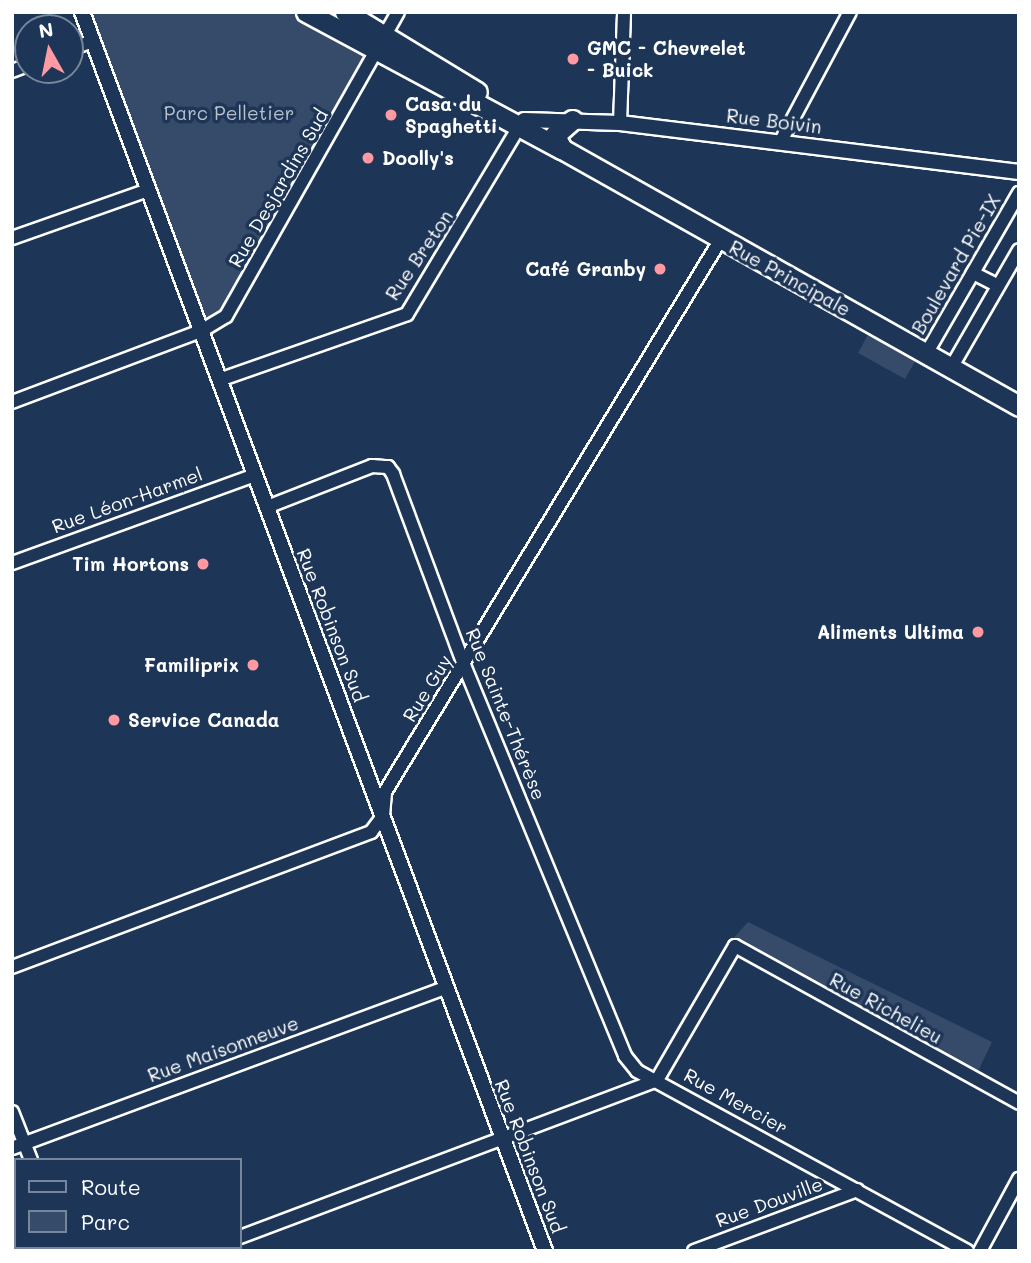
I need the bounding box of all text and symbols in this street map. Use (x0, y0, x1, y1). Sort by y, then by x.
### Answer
north arrow (14, 14, 84, 84)
text: N (37, 16, 55, 43)
place label: GMC - Chevrelet - Buick (587, 37, 746, 81)
marker: GMC - Chevrelet - Buick (565, 51, 581, 67)
place label: Casa du Spaghetti (405, 93, 498, 137)
park label: Parc Pelletier (164, 102, 294, 124)
street label: Rue Boivin (725, 104, 823, 138)
street label: Rue Desjardins Sud (223, 105, 333, 271)
marker: Casa du Spaghetti (383, 107, 399, 123)
place label: Doolly's (382, 147, 454, 169)
marker: Doolly's (360, 150, 376, 166)
street label: Boulevard Pie-IX (907, 190, 1005, 338)
street label: Rue Breton (381, 206, 457, 304)
street label: Rue Principale (725, 235, 855, 321)
place label: Café Granby (525, 258, 646, 280)
marker: Café Granby (652, 261, 668, 277)
street label: Rue Léon-Harmel (49, 462, 205, 538)
street label: Rue Robinson Sud (292, 545, 372, 705)
place label: Tim Hortons (72, 553, 189, 575)
marker: Tim Hortons (195, 556, 211, 572)
place label: Aliments Ultima (817, 621, 964, 643)
marker: Aliments Ultima (970, 624, 986, 640)
street label: Rue Sainte-Thérèse (461, 625, 551, 803)
street label: Rue Guy (398, 650, 456, 726)
place label: Familiprix (144, 654, 239, 676)
marker: Familiprix (245, 657, 261, 673)
place label: Service Canada (128, 709, 279, 731)
marker: Service Canada (106, 712, 122, 728)
street label: Rue Richelieu (826, 968, 946, 1048)
street label: Rue Maisonneuve (145, 1011, 301, 1087)
street label: Rue Mercier (680, 1063, 792, 1139)
street label: Rue Robinson Sud (490, 1076, 570, 1236)
legend (14, 1158, 242, 1249)
street label: Rue Douville (712, 1172, 826, 1232)
text: Route (81, 1173, 141, 1200)
text: Parc (81, 1208, 130, 1235)

